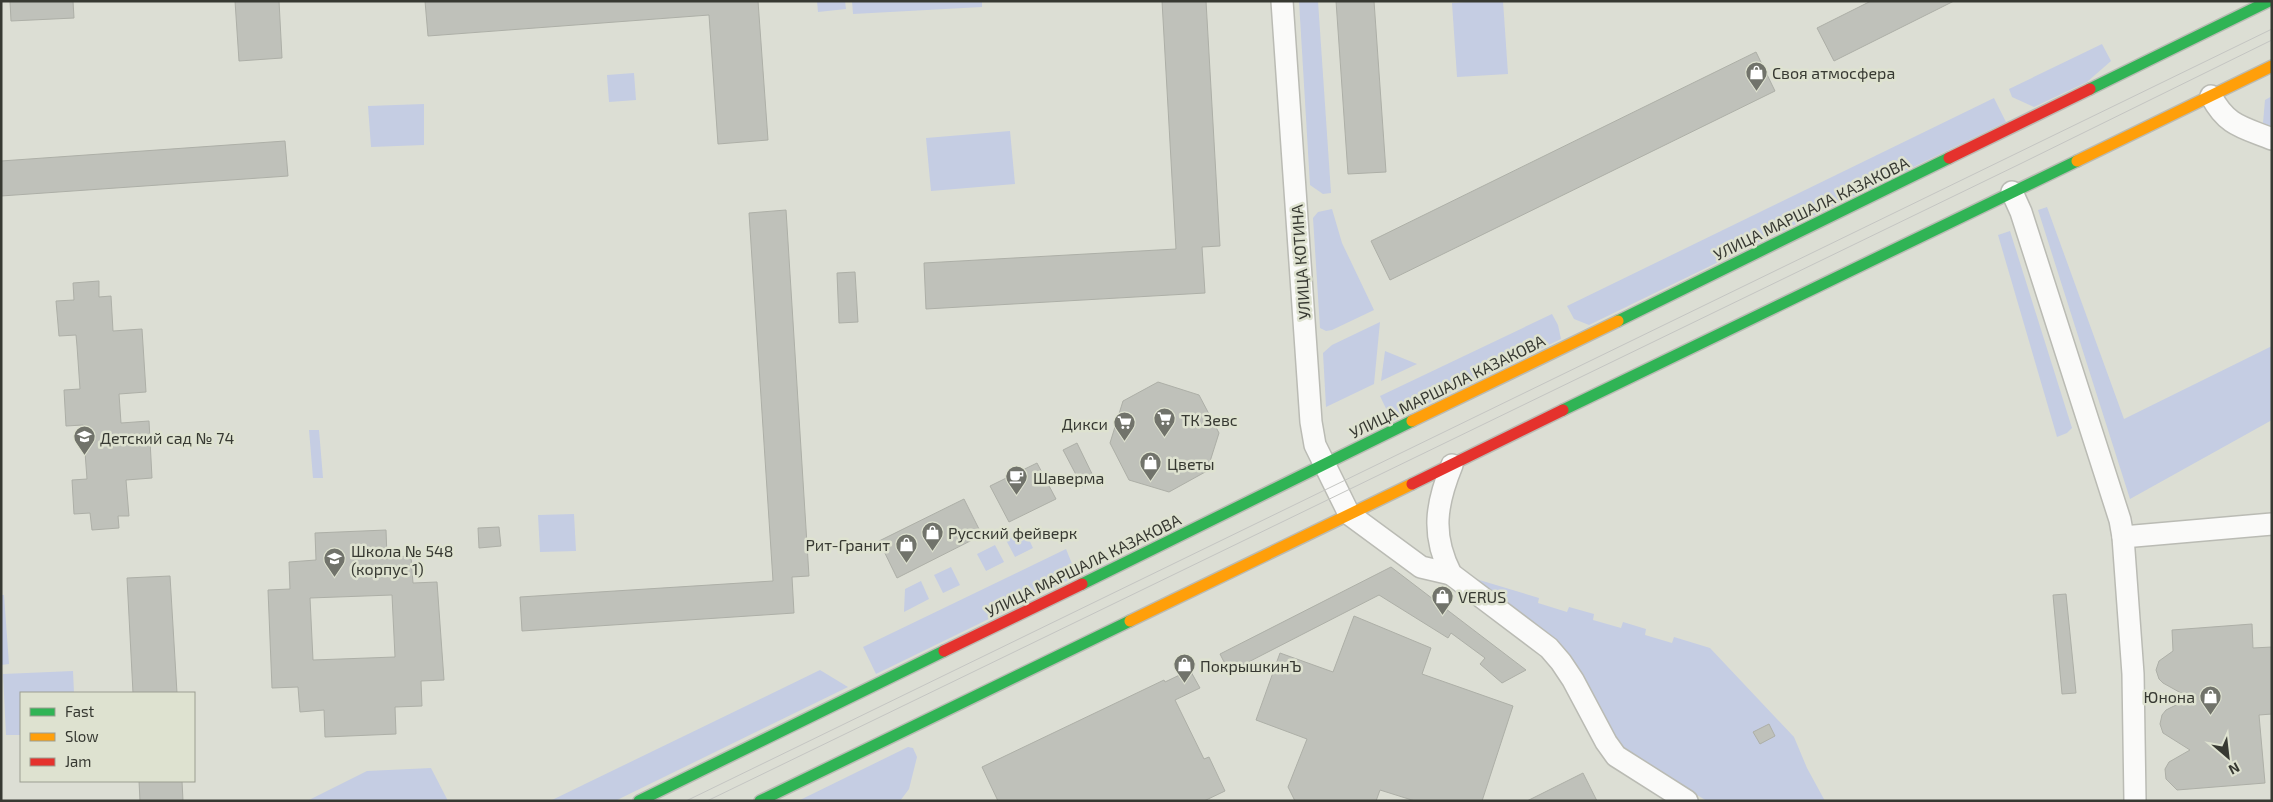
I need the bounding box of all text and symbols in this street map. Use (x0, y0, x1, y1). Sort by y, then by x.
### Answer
shop icon: Своя атмосфера (1744, 60, 1768, 91)
place label: Своя атмосфера (1772, 63, 1895, 82)
street label: УЛИЦА МАРШАЛА КАЗАКОВА (1710, 152, 1912, 264)
street label: УЛИЦА КОТИНА (1286, 204, 1313, 320)
street label: УЛИЦА МАРШАЛА КАЗАКОВА (1346, 330, 1548, 442)
supermarket icon: ТК Зевс (1153, 407, 1177, 438)
place label: ТК Зевс (1181, 410, 1238, 429)
supermarket icon: Дикси (1112, 411, 1136, 442)
place label: Дикси (1062, 414, 1108, 433)
school or university icon: Детский сад № 74 (72, 425, 96, 456)
place label: Детский сад № 74 (100, 428, 234, 447)
shop icon: Цветы (1139, 451, 1163, 482)
place label: Цветы (1167, 454, 1215, 473)
cafe icon: Шаверма (1005, 465, 1029, 496)
place label: Шаверма (1033, 468, 1104, 487)
street label: УЛИЦА МАРШАЛА КАЗАКОВА (982, 509, 1184, 621)
shop icon: Русский фейверк (920, 520, 944, 551)
place label: Русский фейверк (948, 523, 1078, 543)
shop icon: Рит-Гранит (894, 532, 918, 563)
place label: Рит-Гранит (805, 535, 890, 554)
place label: Школа № 548 (корпус 1) (351, 541, 454, 579)
school or university icon: Школа № 548 (корпус 1) (323, 547, 347, 578)
shop icon: VERUS (1430, 584, 1454, 615)
place label: VERUS (1458, 587, 1506, 606)
shop icon: ПокрышкинЪ (1172, 653, 1196, 684)
place label: ПокрышкинЪ (1200, 656, 1301, 675)
shop icon: Юнона (2199, 684, 2223, 715)
place label: Юнона (2144, 687, 2195, 706)
legend (20, 692, 195, 782)
text: Fast (65, 702, 95, 720)
text: Slow (65, 727, 99, 745)
north arrow (2203, 732, 2253, 782)
text: Jam (65, 752, 91, 770)
text: N (2226, 759, 2243, 779)

